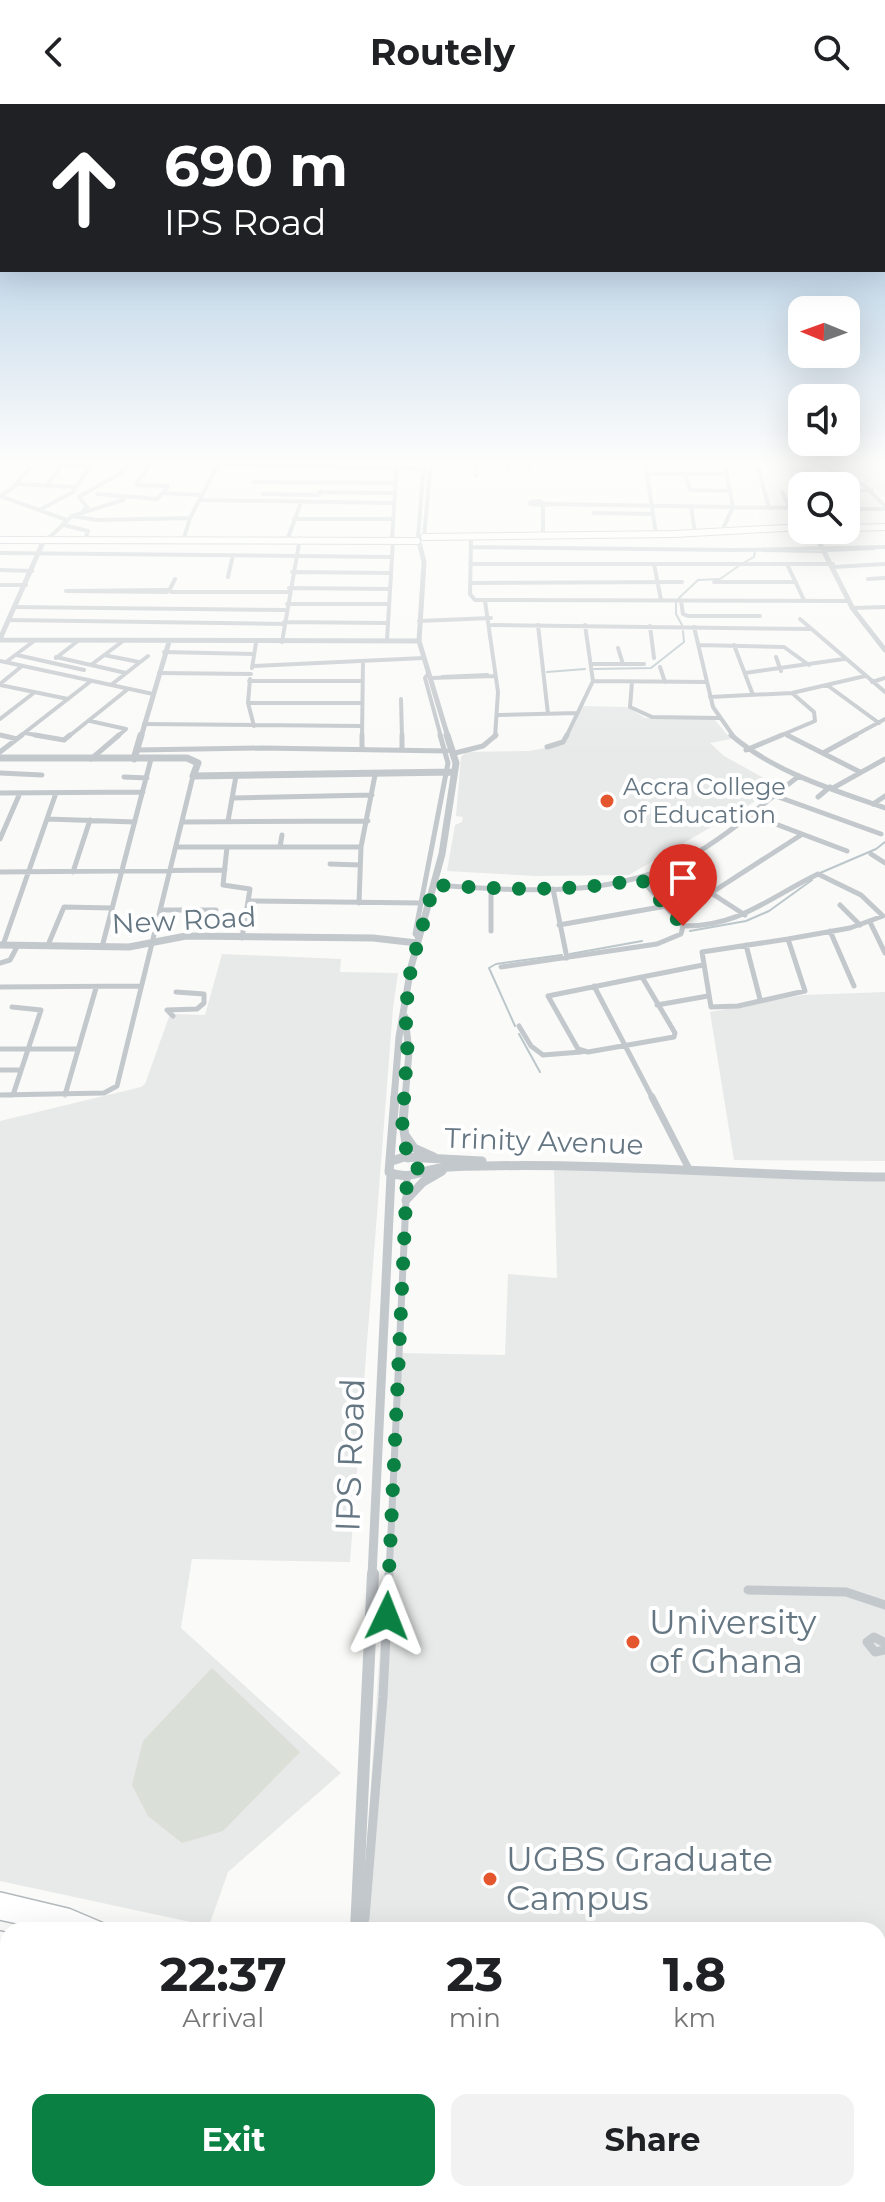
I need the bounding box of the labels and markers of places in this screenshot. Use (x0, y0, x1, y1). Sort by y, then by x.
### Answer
place label: Accra College of Education (623, 772, 786, 829)
marker: Accra College of Education (598, 792, 616, 810)
pin (649, 844, 717, 926)
place label: University of Ghana (649, 1601, 817, 1682)
marker: University of Ghana (624, 1633, 642, 1651)
place label: UGBS Graduate Campus (506, 1838, 773, 1919)
marker: UGBS Graduate Campus (481, 1870, 499, 1888)

